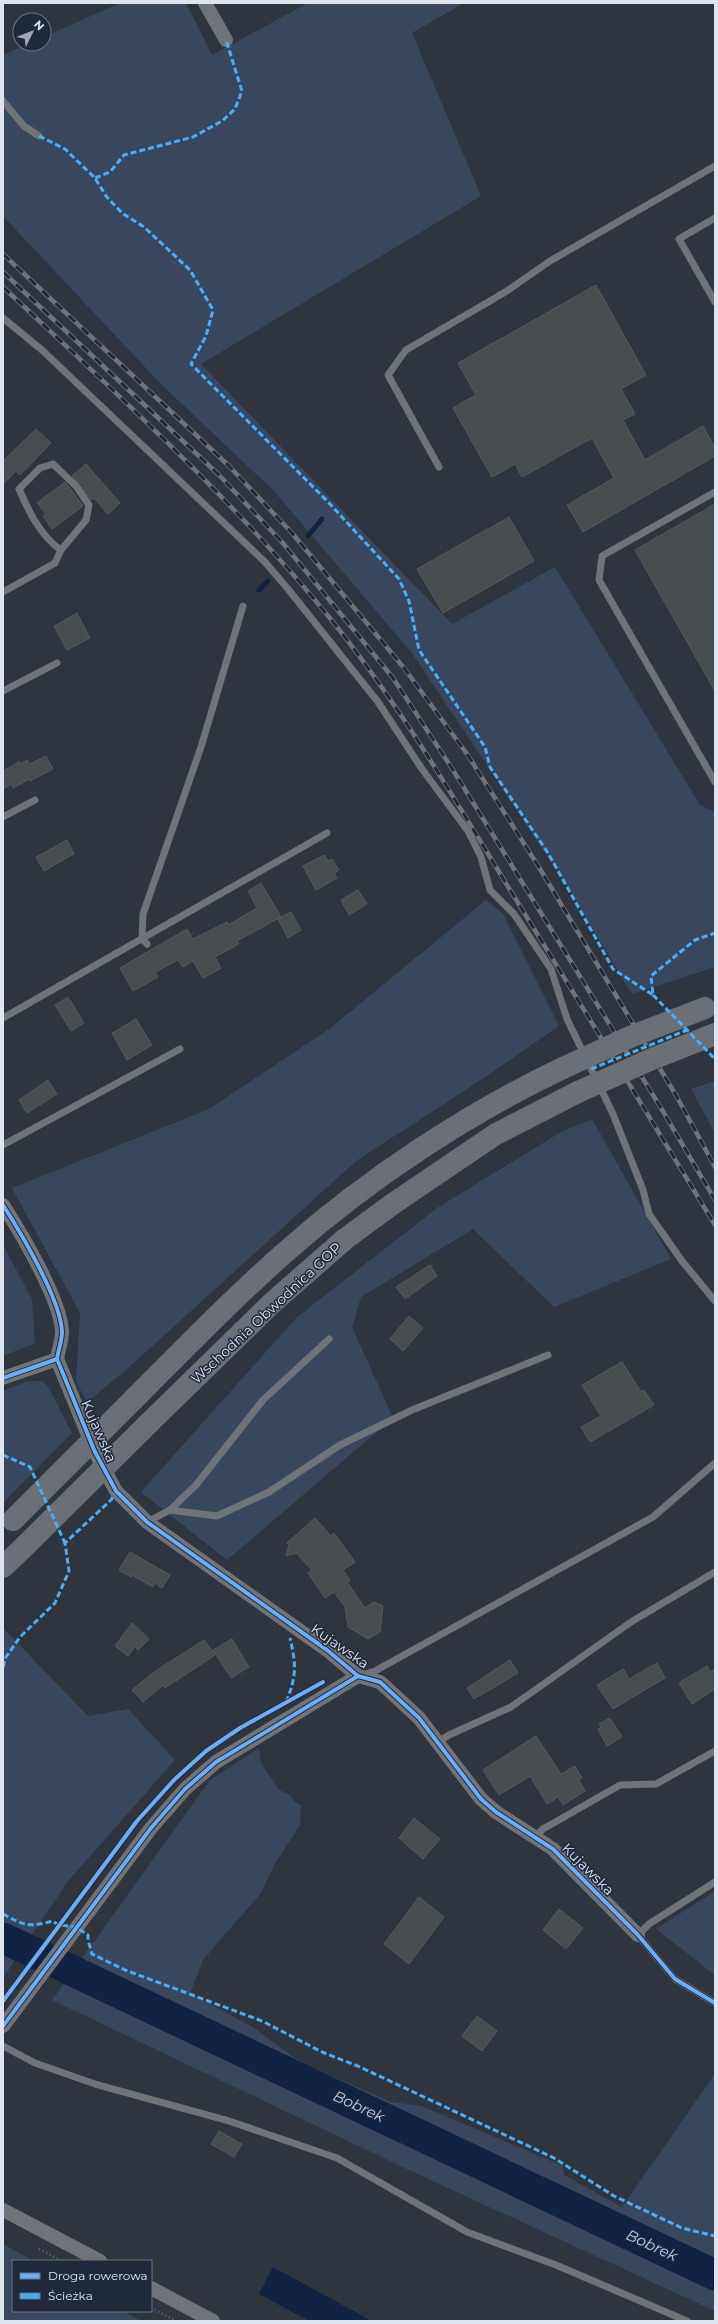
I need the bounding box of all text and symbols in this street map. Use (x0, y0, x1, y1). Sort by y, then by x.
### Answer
north arrow (12, 12, 52, 52)
text: N (31, 17, 47, 33)
street label: Wschodnia Obwodnica GOP (187, 1238, 345, 1388)
street label: Kujawska (77, 1397, 121, 1465)
street label: Kujawska (308, 1620, 372, 1672)
street label: Kujawska (558, 1839, 618, 1899)
water label: Bobrek (330, 2086, 389, 2127)
water label: Bobrek (623, 2225, 682, 2266)
legend (12, 2260, 152, 2312)
text: Droga rowerowa (48, 2268, 148, 2283)
text: Ścieżka (48, 2288, 93, 2303)

